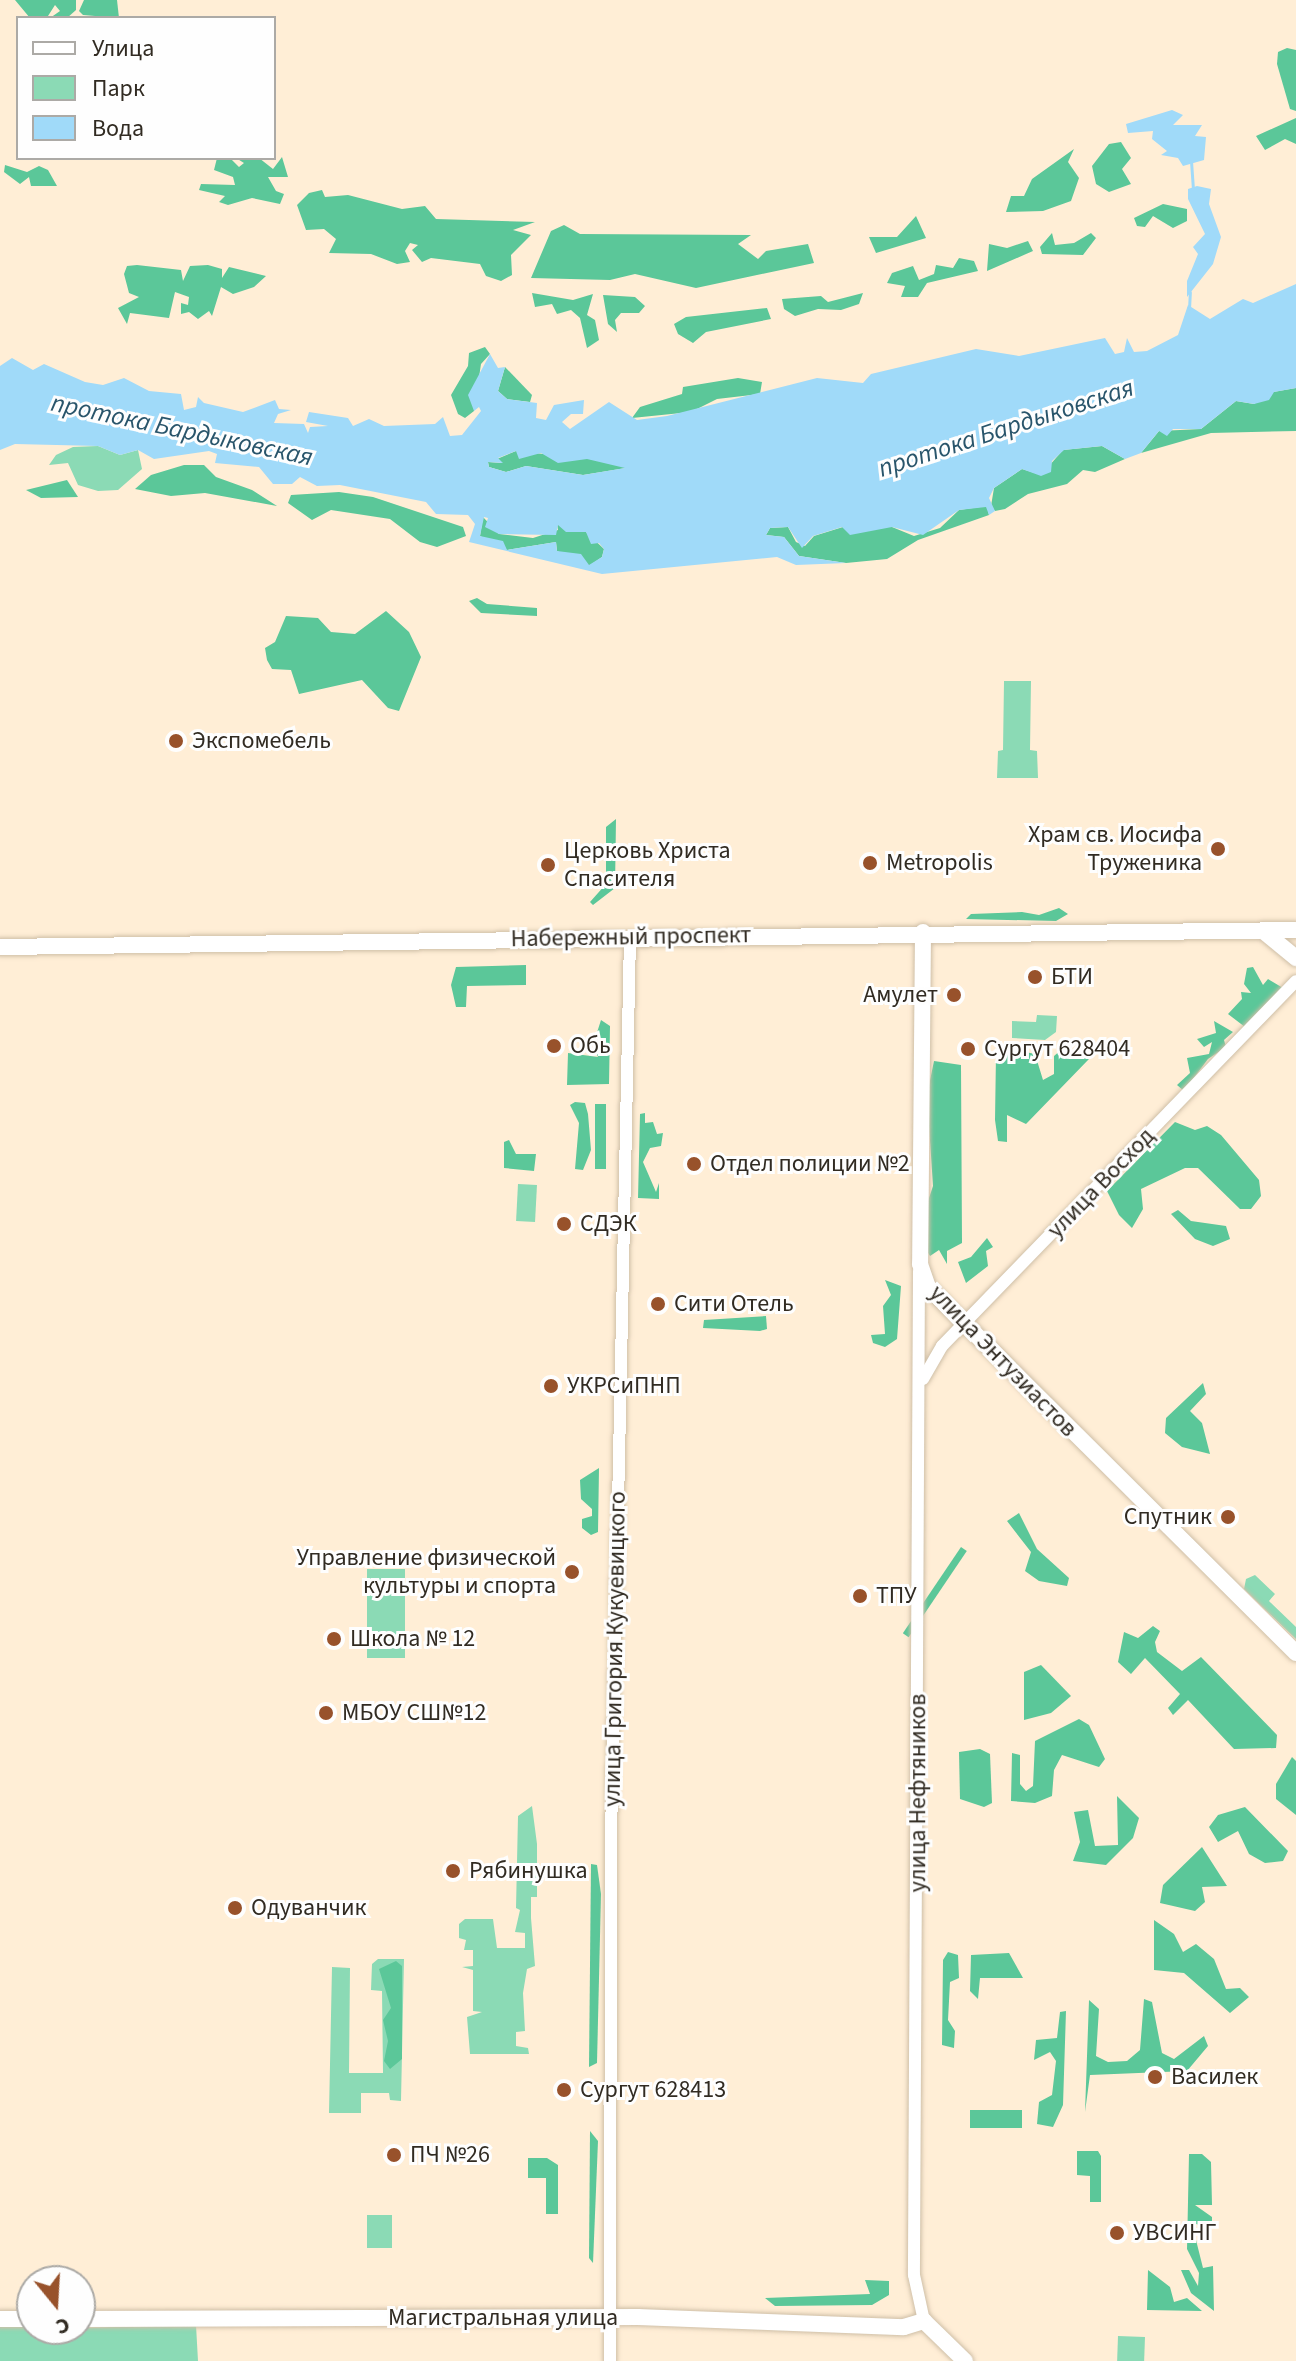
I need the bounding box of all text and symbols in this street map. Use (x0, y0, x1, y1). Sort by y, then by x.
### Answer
legend (16, 16, 276, 160)
text: Улица (92, 31, 154, 66)
text: Парк (92, 71, 145, 106)
text: Вода (92, 111, 144, 146)
water label: протока Бардыковская (874, 372, 1138, 484)
water label: протока Бардыковская (48, 387, 316, 473)
place label: Экспомебель (192, 727, 331, 755)
marker: Экспомебель (167, 732, 185, 750)
place label: Храм св. Иосифа Труженика (1028, 821, 1202, 877)
place label: Церковь Христа Спасителя (564, 837, 731, 893)
marker: Храм св. Иосифа Труженика (1209, 840, 1227, 858)
place label: Metropolis (886, 849, 993, 877)
marker: Metropolis (861, 854, 879, 872)
marker: Церковь Христа Спасителя (539, 856, 557, 874)
street label: Набережный проспект (510, 921, 752, 953)
place label: БТИ (1051, 963, 1093, 991)
marker: БТИ (1026, 968, 1044, 986)
place label: Амулет (863, 981, 938, 1009)
marker: Амулет (945, 986, 963, 1004)
place label: Обь (570, 1032, 611, 1060)
place label: Сургут 628404 (984, 1035, 1130, 1063)
marker: Обь (545, 1037, 563, 1055)
marker: Сургут 628404 (959, 1040, 977, 1058)
street label: улица Восход (1041, 1122, 1161, 1244)
place label: Отдел полиции №2 (710, 1150, 910, 1178)
marker: Отдел полиции №2 (685, 1155, 703, 1173)
place label: СДЭК (580, 1210, 637, 1238)
marker: СДЭК (555, 1215, 573, 1233)
street label: улица Энтузиастов (923, 1279, 1083, 1443)
place label: Сити Отель (674, 1290, 794, 1318)
marker: Сити Отель (649, 1295, 667, 1313)
place label: УКРСиПНП (567, 1372, 681, 1400)
marker: УКРСиПНП (542, 1377, 560, 1395)
street label: улица Григория Кукуевицкого (598, 1491, 632, 1807)
place label: Спутник (1124, 1503, 1212, 1531)
marker: Спутник (1219, 1508, 1237, 1526)
place label: Управление физической культуры и спорта (297, 1544, 556, 1600)
marker: Управление физической культуры и спорта (563, 1563, 581, 1581)
place label: ТПУ (876, 1582, 917, 1610)
marker: ТПУ (851, 1587, 869, 1605)
place label: Школа № 12 (350, 1625, 475, 1653)
marker: Школа № 12 (325, 1630, 343, 1648)
street label: улица Нефтяников (904, 1694, 932, 1892)
place label: МБОУ СШ№12 (342, 1699, 486, 1727)
marker: МБОУ СШ№12 (317, 1704, 335, 1722)
place label: Рябинушка (469, 1857, 587, 1885)
marker: Рябинушка (444, 1862, 462, 1880)
place label: Одуванчик (251, 1894, 366, 1922)
marker: Одуванчик (226, 1899, 244, 1917)
place label: Василек (1171, 2063, 1258, 2091)
marker: Василек (1146, 2068, 1164, 2086)
place label: Сургут 628413 (580, 2076, 726, 2104)
marker: Сургут 628413 (555, 2081, 573, 2099)
place label: ПЧ №26 (410, 2141, 490, 2169)
marker: ПЧ №26 (385, 2146, 403, 2164)
place label: УВСИНГ (1133, 2219, 1217, 2247)
marker: УВСИНГ (1108, 2224, 1126, 2242)
north arrow (16, 2265, 96, 2345)
street label: Магистральная улица (388, 2304, 618, 2332)
text: С (52, 2309, 74, 2343)

